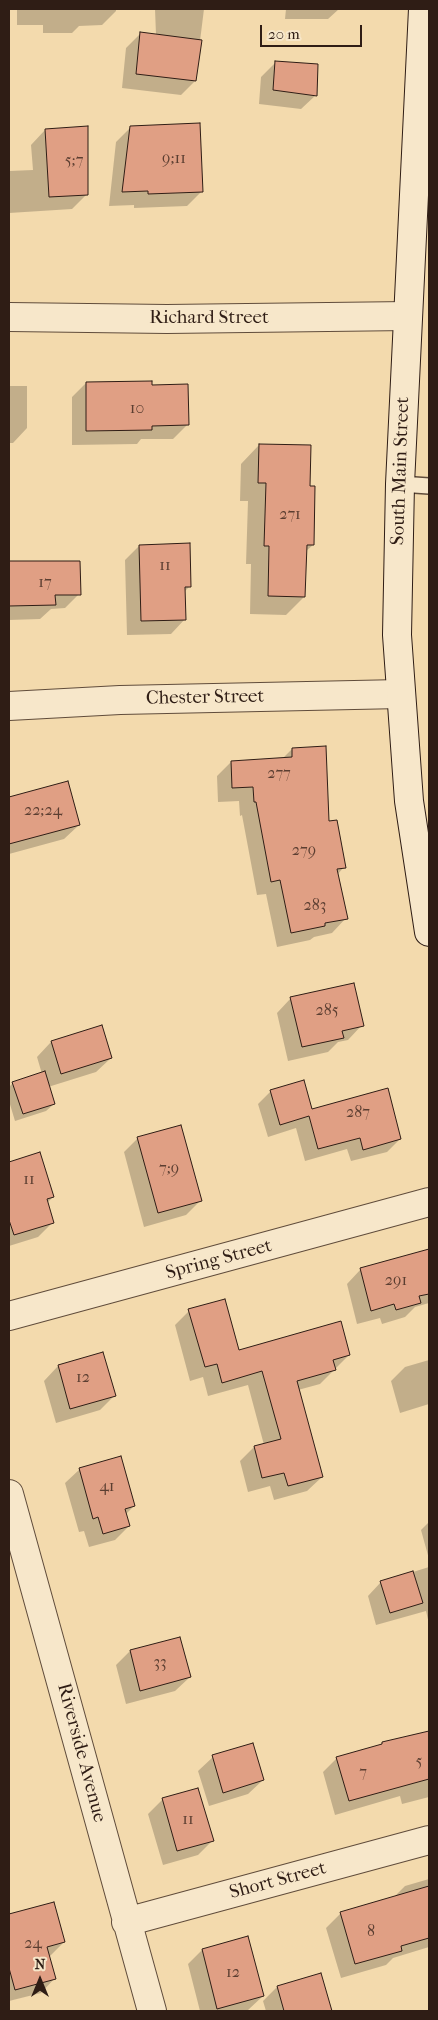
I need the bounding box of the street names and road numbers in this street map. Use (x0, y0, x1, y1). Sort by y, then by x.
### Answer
street label: Richard Street (149, 307, 269, 329)
street label: South Main Street (387, 396, 415, 546)
street label: Chester Street (146, 686, 264, 710)
street label: Spring Street (163, 1235, 275, 1285)
street label: Riverside Avenue (51, 1681, 111, 1825)
street label: Short Street (227, 1857, 329, 1905)

